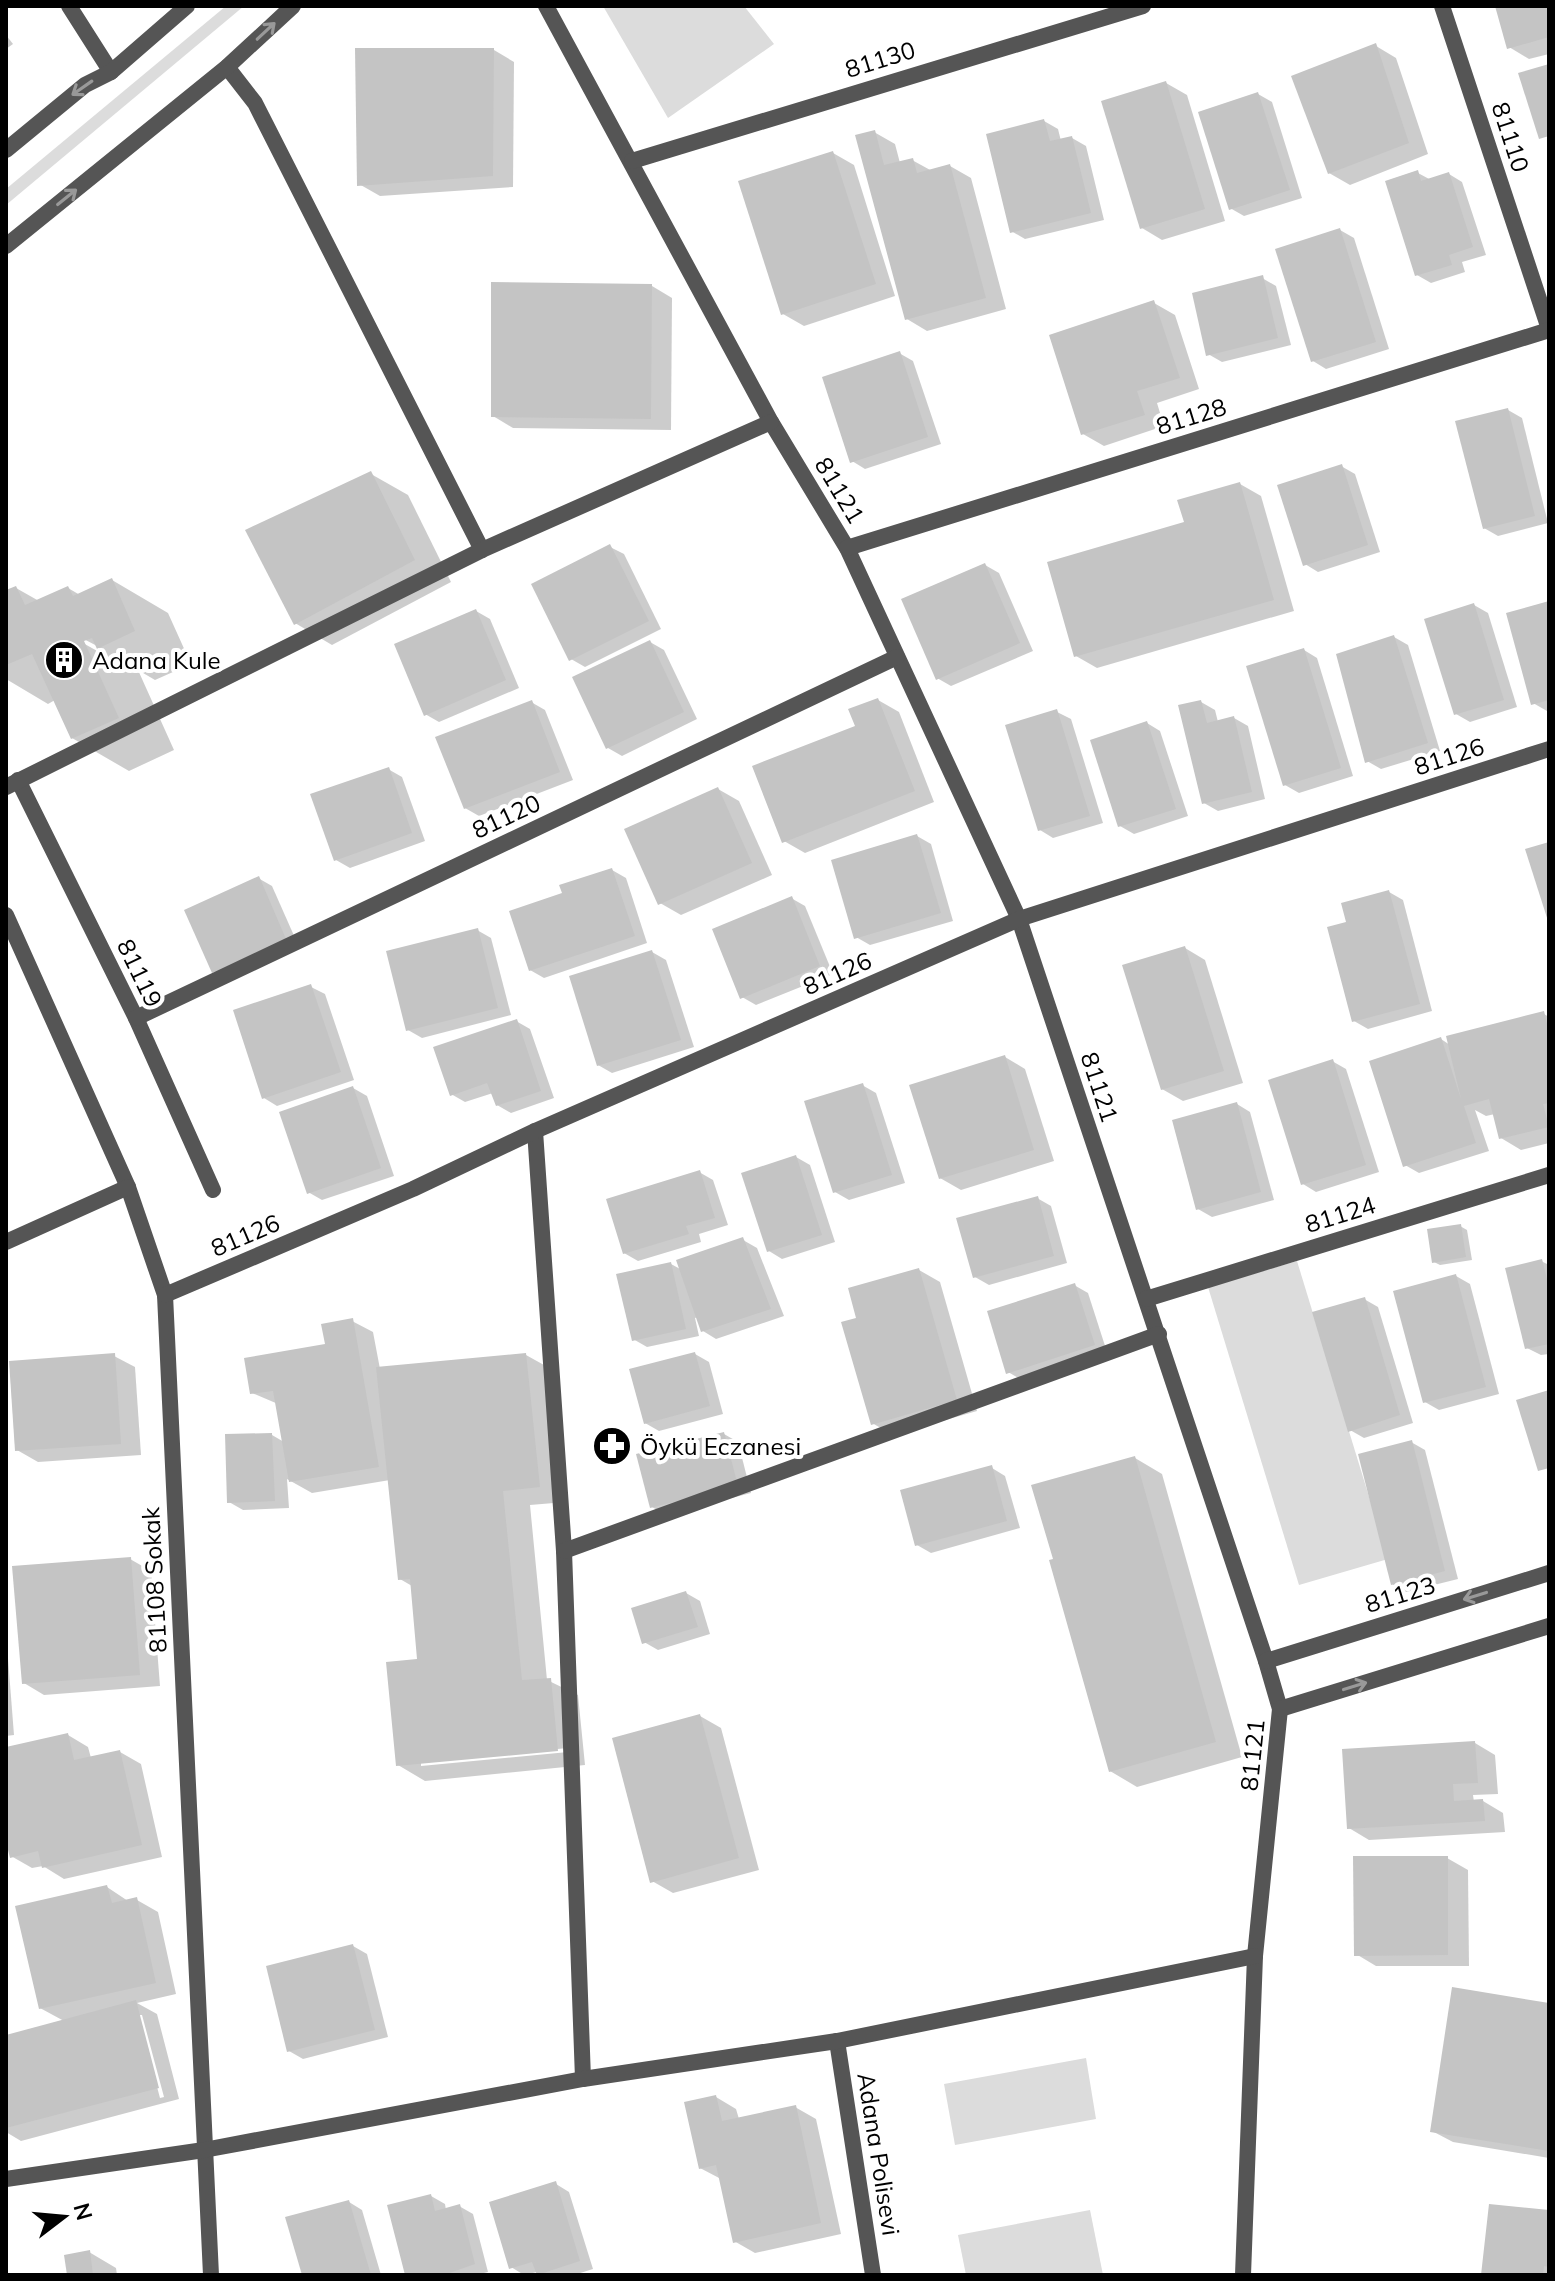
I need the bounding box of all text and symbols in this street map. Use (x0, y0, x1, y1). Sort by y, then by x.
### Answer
one-way arrow (256, 22, 276, 40)
street label: 81130 (841, 34, 919, 84)
one-way arrow (72, 80, 94, 96)
street label: 81110 (1486, 98, 1536, 176)
one-way arrow (56, 188, 76, 206)
street label: 81128 (1152, 391, 1230, 441)
street label: 81121 (809, 451, 871, 529)
building icon: Adana Kule (43, 639, 85, 681)
place label: Adana Kule (92, 645, 221, 675)
street label: 81126 (1410, 731, 1488, 781)
street label: 81120 (467, 787, 545, 845)
street label: 81119 (111, 934, 169, 1012)
street label: 81126 (798, 945, 876, 1001)
street label: 81121 (1075, 1048, 1125, 1126)
street label: 81124 (1301, 1189, 1379, 1239)
street label: 81126 (206, 1207, 284, 1263)
pharmacy icon: Öykü Eczanesi (591, 1425, 633, 1467)
place label: Öykü Eczanesi (640, 1431, 801, 1461)
street label: 81108 Sokak (135, 1506, 173, 1654)
street label: 81123 (1361, 1569, 1439, 1619)
one-way arrow (1462, 1590, 1487, 1605)
one-way arrow (1342, 1678, 1367, 1692)
street label: 81121 (1233, 1718, 1271, 1792)
street label: Adana Polisevi (851, 2070, 907, 2238)
north arrow (24, 2177, 104, 2257)
text: N (67, 2200, 99, 2223)

